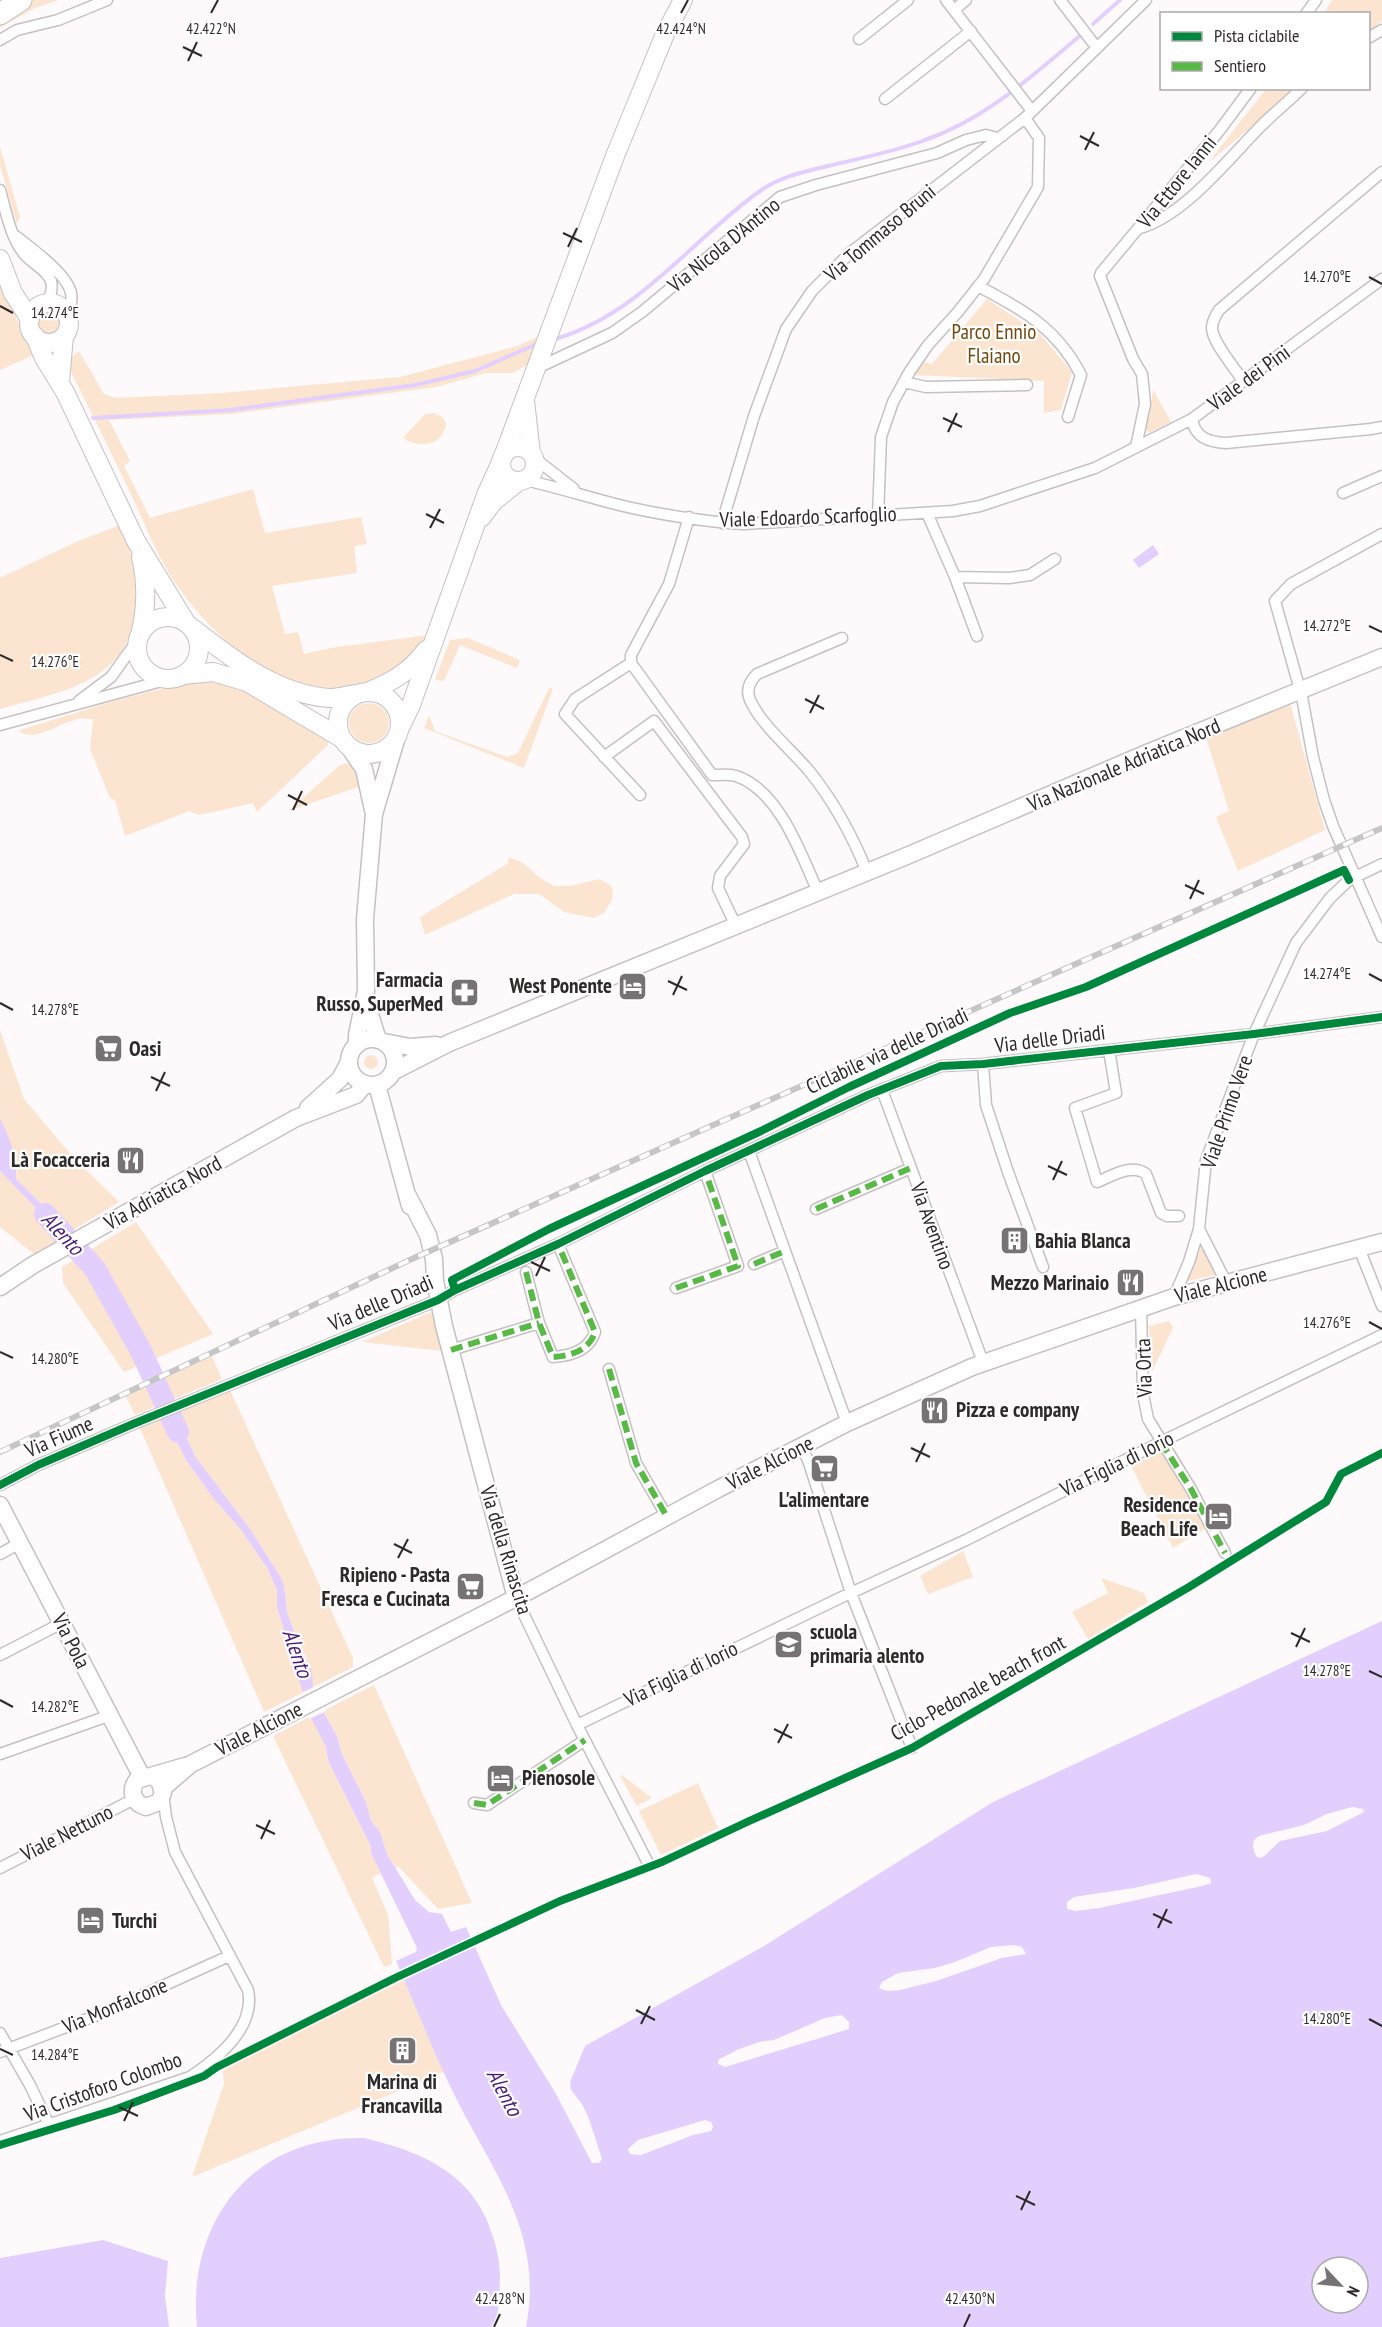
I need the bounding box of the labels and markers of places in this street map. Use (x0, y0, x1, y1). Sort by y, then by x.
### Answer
place label: Farmacia Russo, SuperMed (316, 966, 443, 1017)
hotel icon: West Ponente (617, 970, 649, 1002)
place label: West Ponente (508, 972, 612, 999)
pharmacy icon: Farmacia Russo, SuperMed (448, 976, 480, 1008)
supermarket icon: Oasi (92, 1033, 124, 1065)
place label: Oasi (129, 1035, 161, 1062)
restaurant icon: Là Focacceria (115, 1144, 147, 1176)
place label: Là Focacceria (11, 1146, 110, 1173)
building icon: Bahia Blanca (998, 1225, 1030, 1257)
place label: Bahia Blanca (1035, 1227, 1131, 1254)
restaurant icon: Mezzo Marinaio (1114, 1267, 1146, 1299)
place label: Mezzo Marinaio (991, 1269, 1109, 1296)
restaurant icon: Pizza e company (919, 1394, 951, 1426)
place label: Pizza e company (956, 1396, 1080, 1423)
supermarket icon: L'alimentare (808, 1453, 840, 1485)
place label: L'alimentare (779, 1486, 869, 1513)
place label: Residence Beach Life (1121, 1491, 1198, 1542)
hotel icon: Residence Beach Life (1203, 1501, 1235, 1533)
place label: Ripieno - Pasta Fresca e Cucinata (322, 1561, 450, 1612)
supermarket icon: Ripieno - Pasta Fresca e Cucinata (455, 1571, 487, 1603)
place label: scuola primaria alento (810, 1618, 924, 1669)
school or university icon: scuola primaria alento (773, 1628, 805, 1660)
hotel icon: Pienosole (485, 1762, 517, 1794)
place label: Pienosole (522, 1764, 595, 1791)
hotel icon: Turchi (75, 1905, 107, 1937)
place label: Turchi (112, 1907, 157, 1934)
building icon: Marina di Francavilla (386, 2035, 418, 2067)
place label: Marina di Francavilla (361, 2068, 443, 2119)

